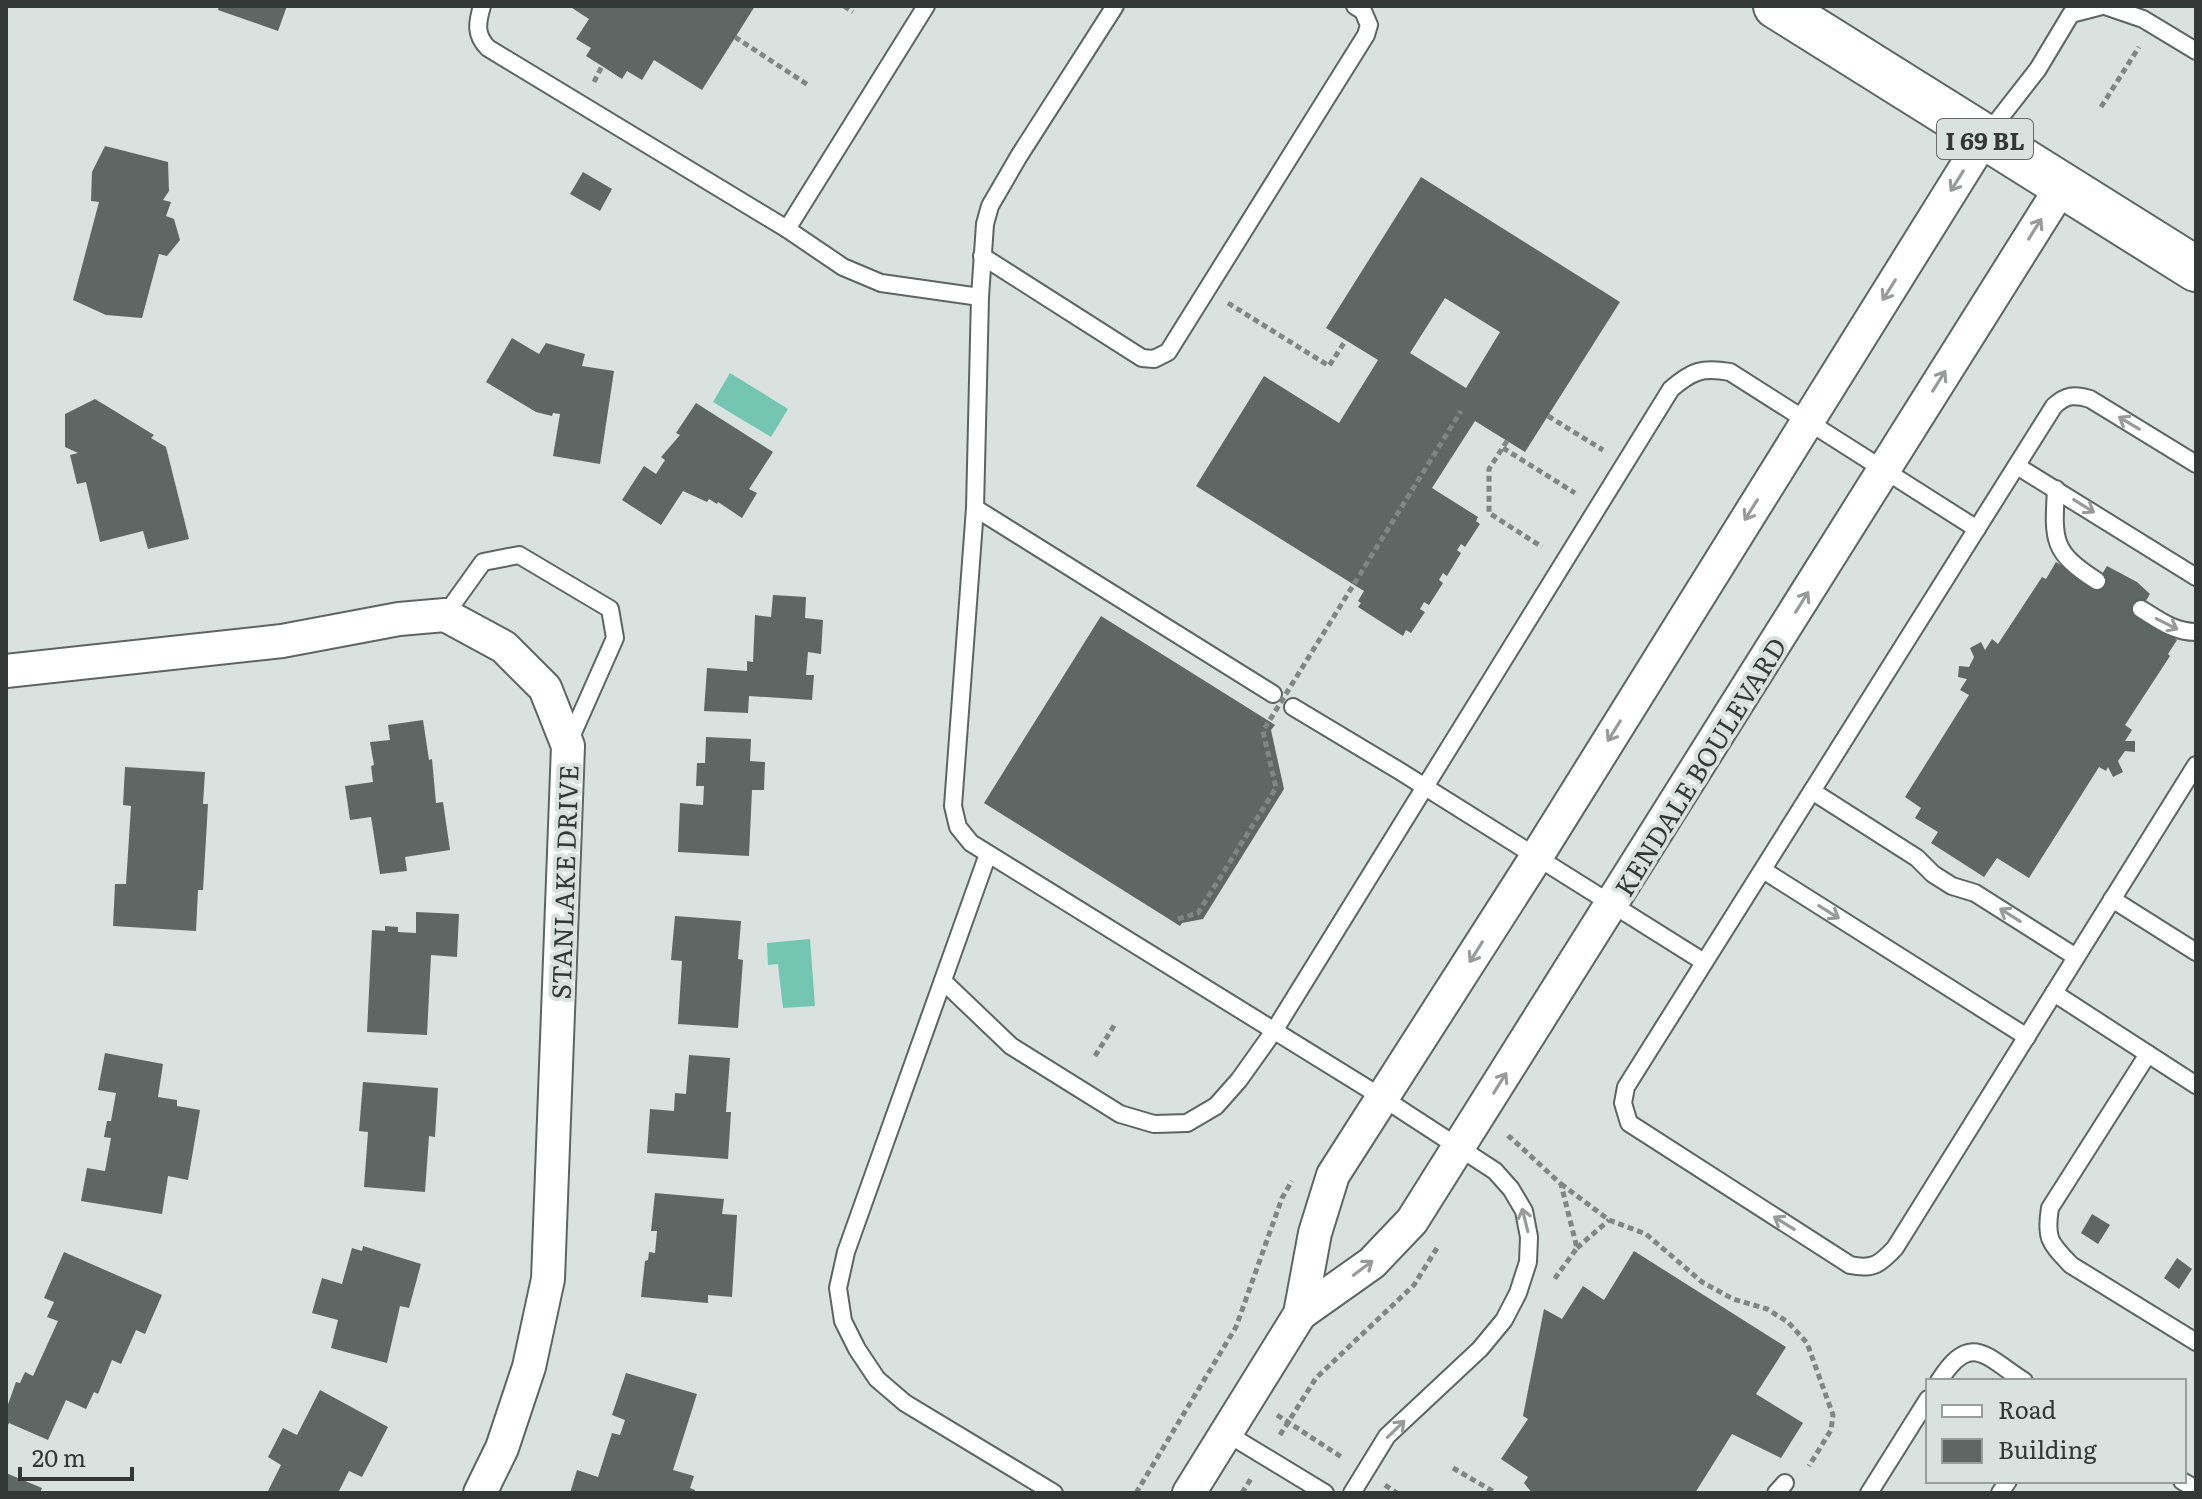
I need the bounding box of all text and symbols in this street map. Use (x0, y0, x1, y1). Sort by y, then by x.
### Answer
road number: I 69 BL (1937, 119, 2033, 159)
one-way arrow (1949, 169, 1965, 192)
one-way arrow (2027, 218, 2043, 241)
one-way arrow (1881, 278, 1897, 301)
one-way arrow (1932, 370, 1948, 393)
one-way arrow (2119, 415, 2141, 432)
one-way arrow (1743, 498, 1759, 521)
one-way arrow (2072, 498, 2094, 515)
one-way arrow (1794, 591, 1810, 614)
one-way arrow (2155, 617, 2179, 633)
street label: KENDALE BOULEVARD (1603, 629, 1795, 903)
one-way arrow (1606, 719, 1622, 742)
street label: STANLAKE DRIVE (539, 764, 587, 1000)
one-way arrow (1817, 903, 1839, 920)
one-way arrow (2000, 907, 2022, 924)
one-way arrow (1468, 940, 1485, 962)
one-way arrow (1492, 1072, 1508, 1095)
one-way arrow (1517, 1207, 1532, 1233)
one-way arrow (1773, 1215, 1796, 1231)
one-way arrow (1352, 1260, 1374, 1277)
legend (1926, 1379, 2186, 1483)
text: Road (1998, 1391, 2057, 1426)
one-way arrow (1386, 1420, 1405, 1439)
scale bar (20, 1431, 132, 1481)
text: Building (1998, 1431, 2097, 1466)
text: 20 m (32, 1439, 86, 1474)

